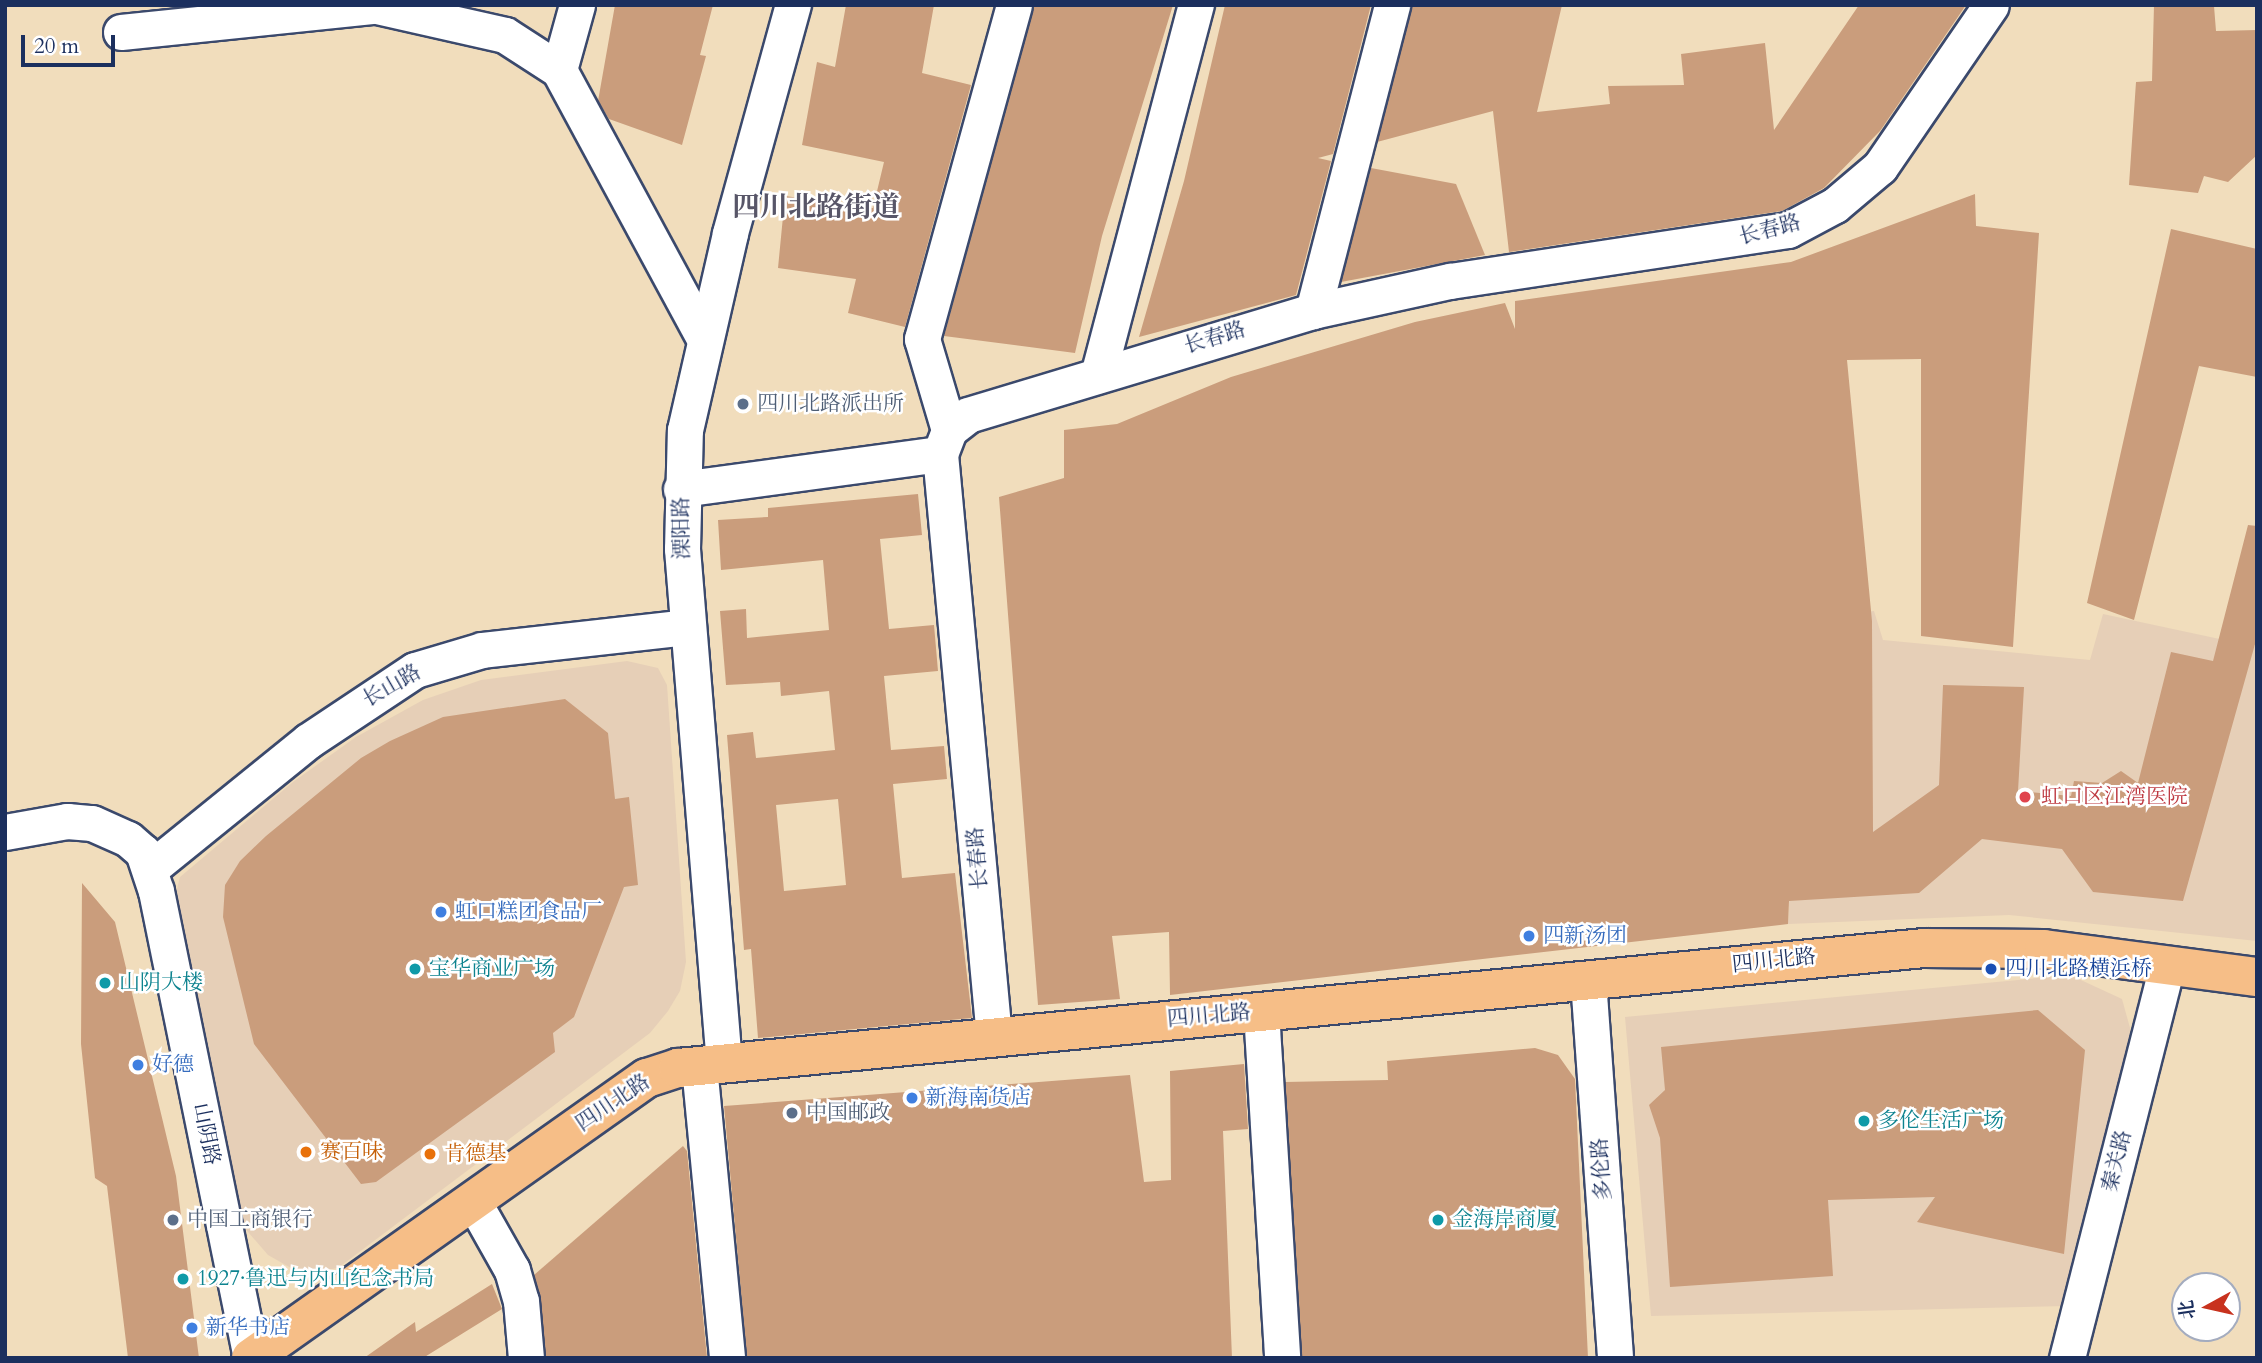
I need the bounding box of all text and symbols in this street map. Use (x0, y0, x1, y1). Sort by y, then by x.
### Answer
scale bar (24, 21, 119, 65)
text: 20 m (34, 32, 79, 61)
district label: 四川北路街道 (732, 190, 900, 224)
street label: 长春路 (1736, 210, 1804, 250)
street label: 长春路 (1181, 317, 1249, 359)
place label: 四川北路派出所 (757, 391, 904, 417)
marker: 四川北路派出所 (735, 396, 751, 412)
street label: 溧阳路 (669, 496, 695, 560)
street label: 长山路 (358, 659, 426, 713)
place label: 虹口区江湾医院 (2041, 784, 2188, 810)
marker: 虹口区江湾医院 (2015, 787, 2035, 807)
street label: 长春路 (963, 826, 993, 890)
place label: 虹口糕团食品厂 (455, 899, 602, 925)
marker: 虹口糕团食品厂 (433, 904, 449, 920)
place label: 四新汤团 (1543, 923, 1627, 949)
marker: 四新汤团 (1521, 928, 1537, 944)
street label: 四川北路 (1731, 944, 1817, 978)
place label: 宝华商业广场 (429, 956, 555, 982)
place label: 四川北路横浜桥 (2005, 956, 2152, 982)
marker: 宝华商业广场 (407, 961, 423, 977)
marker: 四川北路横浜桥 (1983, 961, 1999, 977)
place label: 山阴大楼 (119, 970, 203, 996)
marker: 山阴大楼 (97, 975, 113, 991)
street label: 四川北路 (1166, 1000, 1252, 1032)
place label: 好德 (152, 1052, 194, 1078)
marker: 好德 (130, 1057, 146, 1073)
street label: 四川北路 (571, 1069, 655, 1137)
place label: 新海南货店 (926, 1085, 1031, 1111)
marker: 新海南货店 (904, 1090, 920, 1106)
place label: 中国邮政 (806, 1100, 890, 1126)
street label: 山阴路 (188, 1101, 224, 1167)
marker: 中国邮政 (784, 1105, 800, 1121)
place label: 多伦生活广场 (1878, 1108, 2004, 1134)
marker: 多伦生活广场 (1856, 1113, 1872, 1129)
street label: 秦关路 (2097, 1127, 2137, 1195)
street label: 多伦路 (1587, 1137, 1617, 1201)
place label: 赛百味 (320, 1139, 383, 1165)
place label: 肯德基 (444, 1141, 507, 1167)
marker: 赛百味 (298, 1144, 314, 1160)
marker: 肯德基 (422, 1146, 438, 1162)
place label: 中国工商银行 (187, 1207, 313, 1233)
place label: 金海岸商厦 (1452, 1207, 1557, 1233)
marker: 中国工商银行 (165, 1212, 181, 1228)
marker: 金海岸商厦 (1430, 1212, 1446, 1228)
place label: 1927·鲁迅与内山纪念书局 (197, 1266, 434, 1292)
marker: 1927·鲁迅与内山纪念书局 (175, 1271, 191, 1287)
north arrow (2171, 1272, 2241, 1342)
text: 北 (2173, 1298, 2201, 1321)
place label: 新华书店 (206, 1315, 290, 1341)
marker: 新华书店 (184, 1320, 200, 1336)

